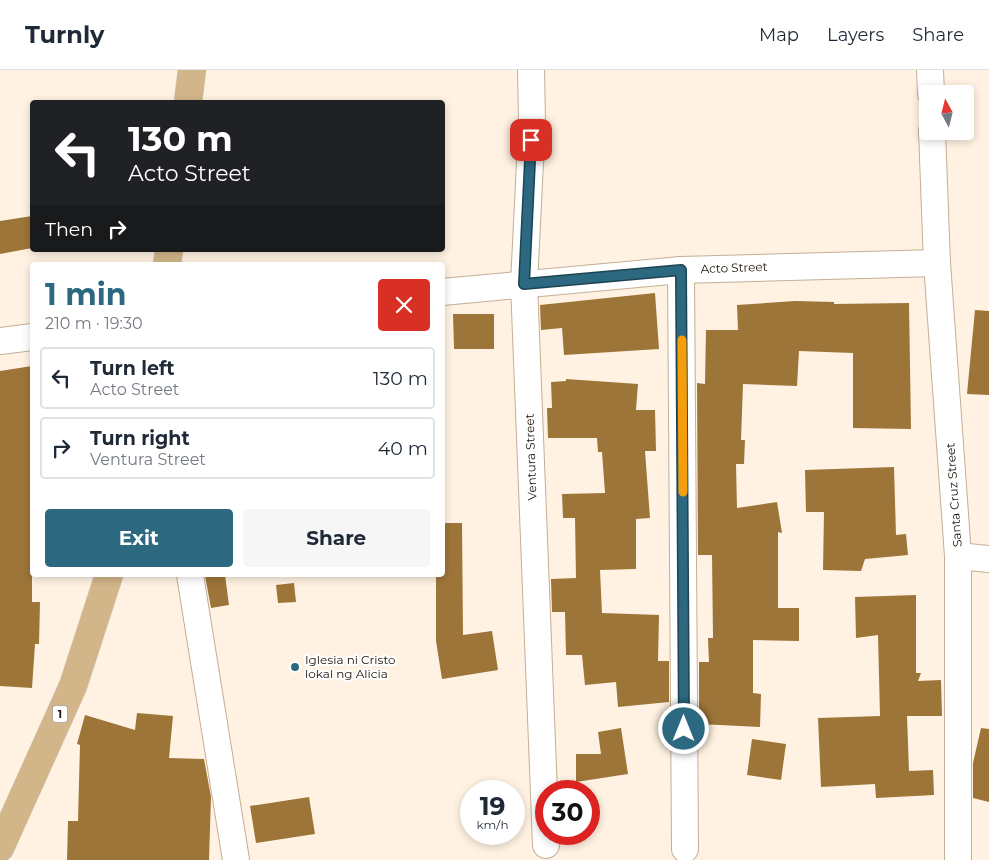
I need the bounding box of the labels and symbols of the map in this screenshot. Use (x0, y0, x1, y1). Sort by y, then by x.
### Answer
north arrow (919, 85, 974, 140)
pin (510, 119, 552, 161)
street label: Acto Street (700, 259, 768, 276)
street label: Ventura Street (521, 413, 540, 501)
street label: Santa Cruz Street (942, 442, 965, 548)
place label: Iglesia ni Cristo lokal ng Alicia (305, 652, 396, 681)
marker: Iglesia ni Cristo lokal ng Alicia (289, 661, 301, 673)
position arrow (657, 702, 709, 754)
road number: 1 (52, 706, 68, 722)
speed limit sign: 30 (535, 780, 600, 845)

